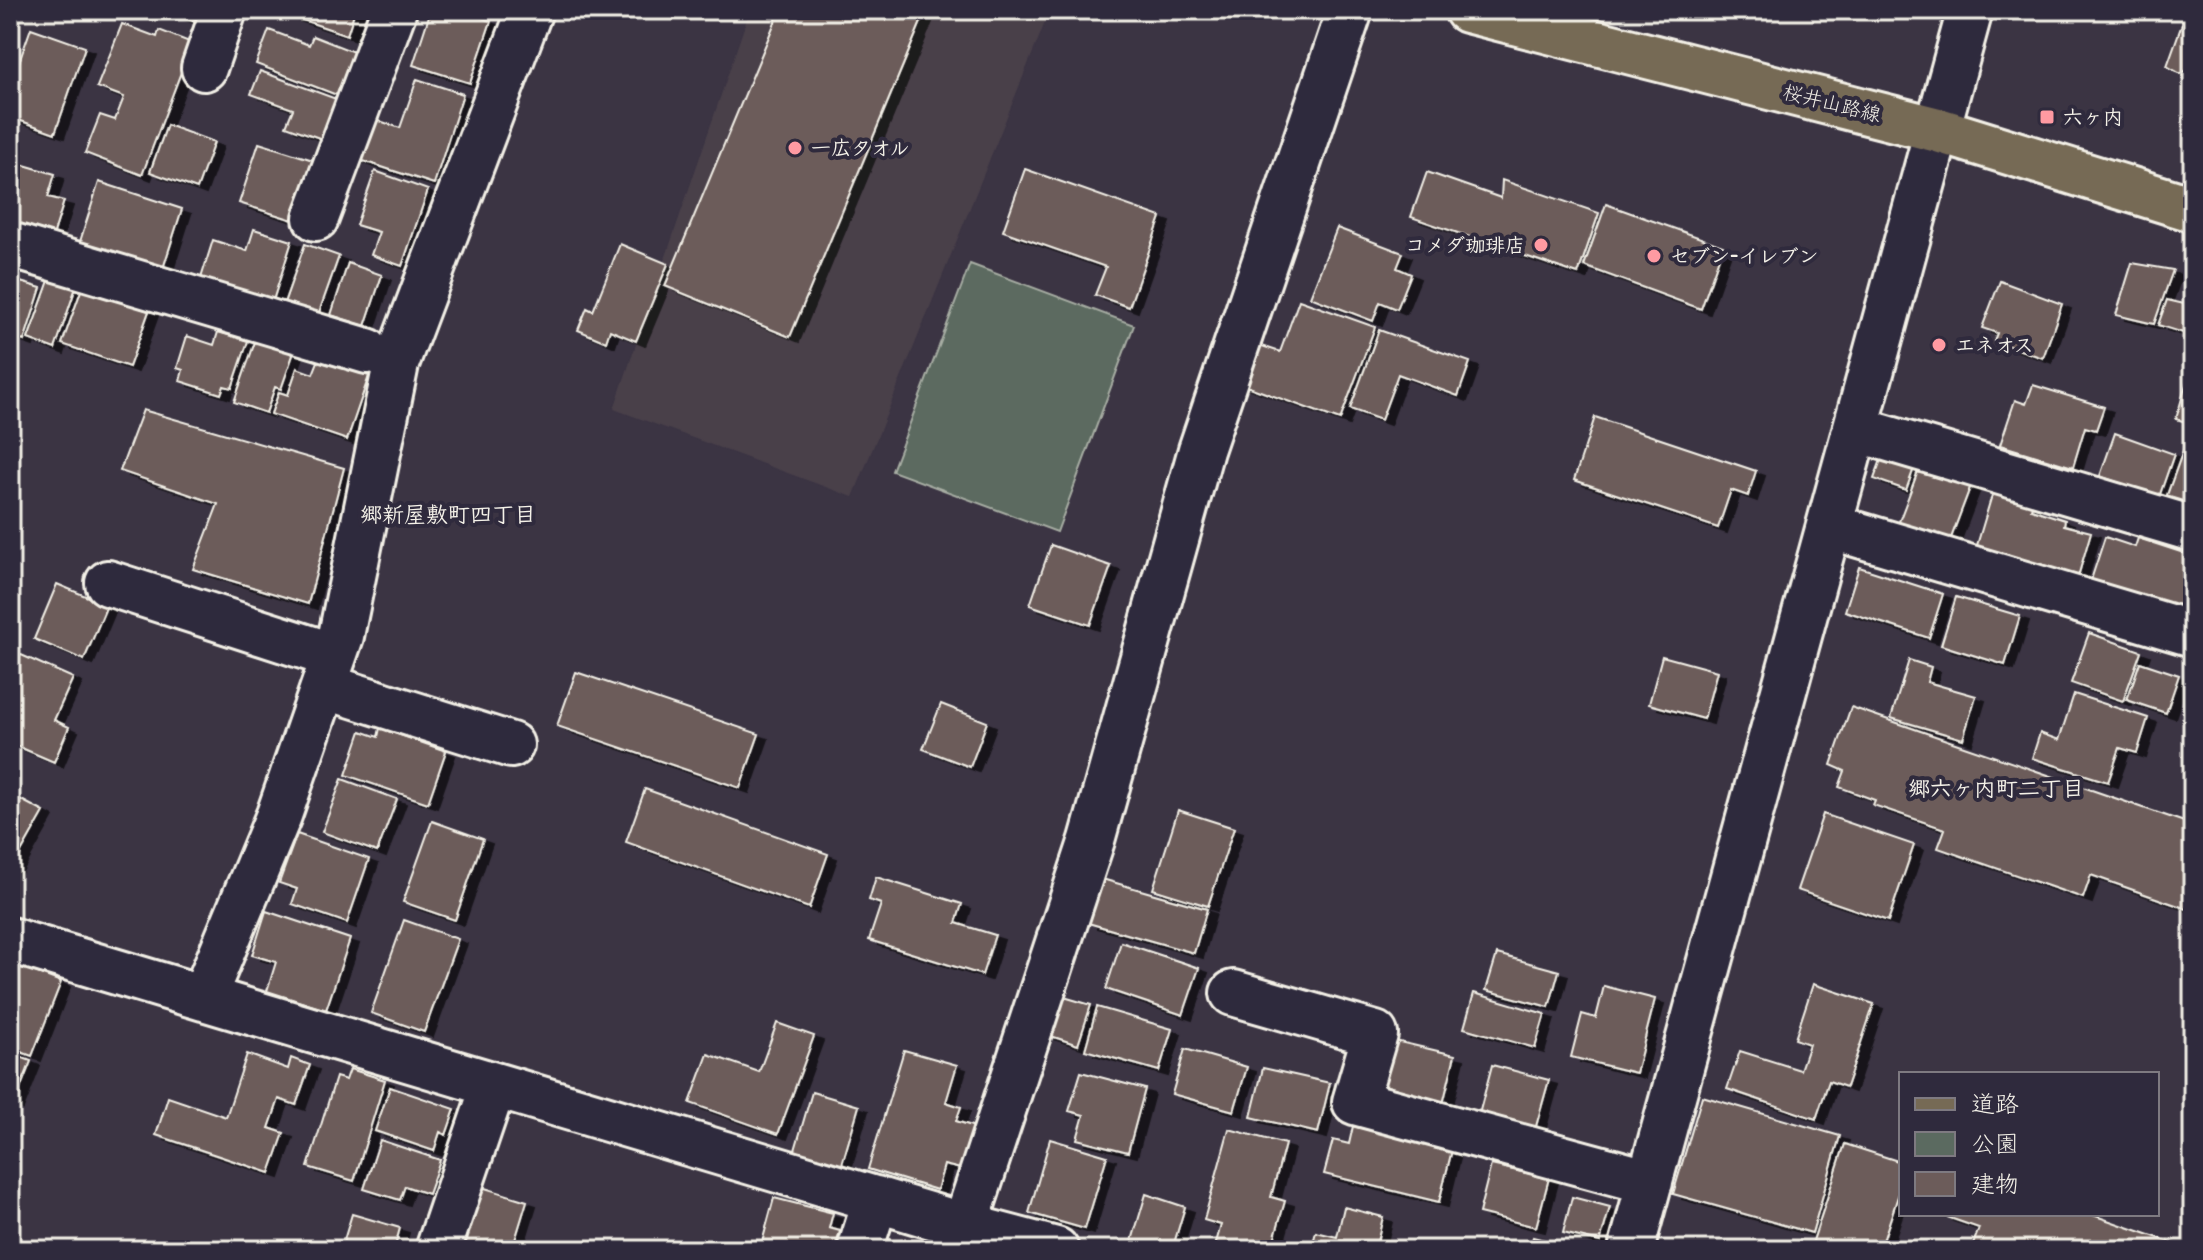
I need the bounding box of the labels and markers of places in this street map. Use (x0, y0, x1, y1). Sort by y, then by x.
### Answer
place label: 六ヶ内 (2063, 103, 2123, 129)
marker: 六ヶ内 (2038, 108, 2056, 126)
place label: 一広タオル (811, 134, 910, 160)
marker: 一広タオル (786, 139, 804, 157)
place label: コメダ珈琲店 (1405, 231, 1525, 257)
marker: コメダ珈琲店 (1532, 236, 1550, 254)
place label: セブン-イレブン (1670, 242, 1818, 268)
marker: セブン-イレブン (1645, 247, 1663, 265)
place label: エネオス (1955, 331, 2034, 357)
marker: エネオス (1930, 336, 1948, 354)

